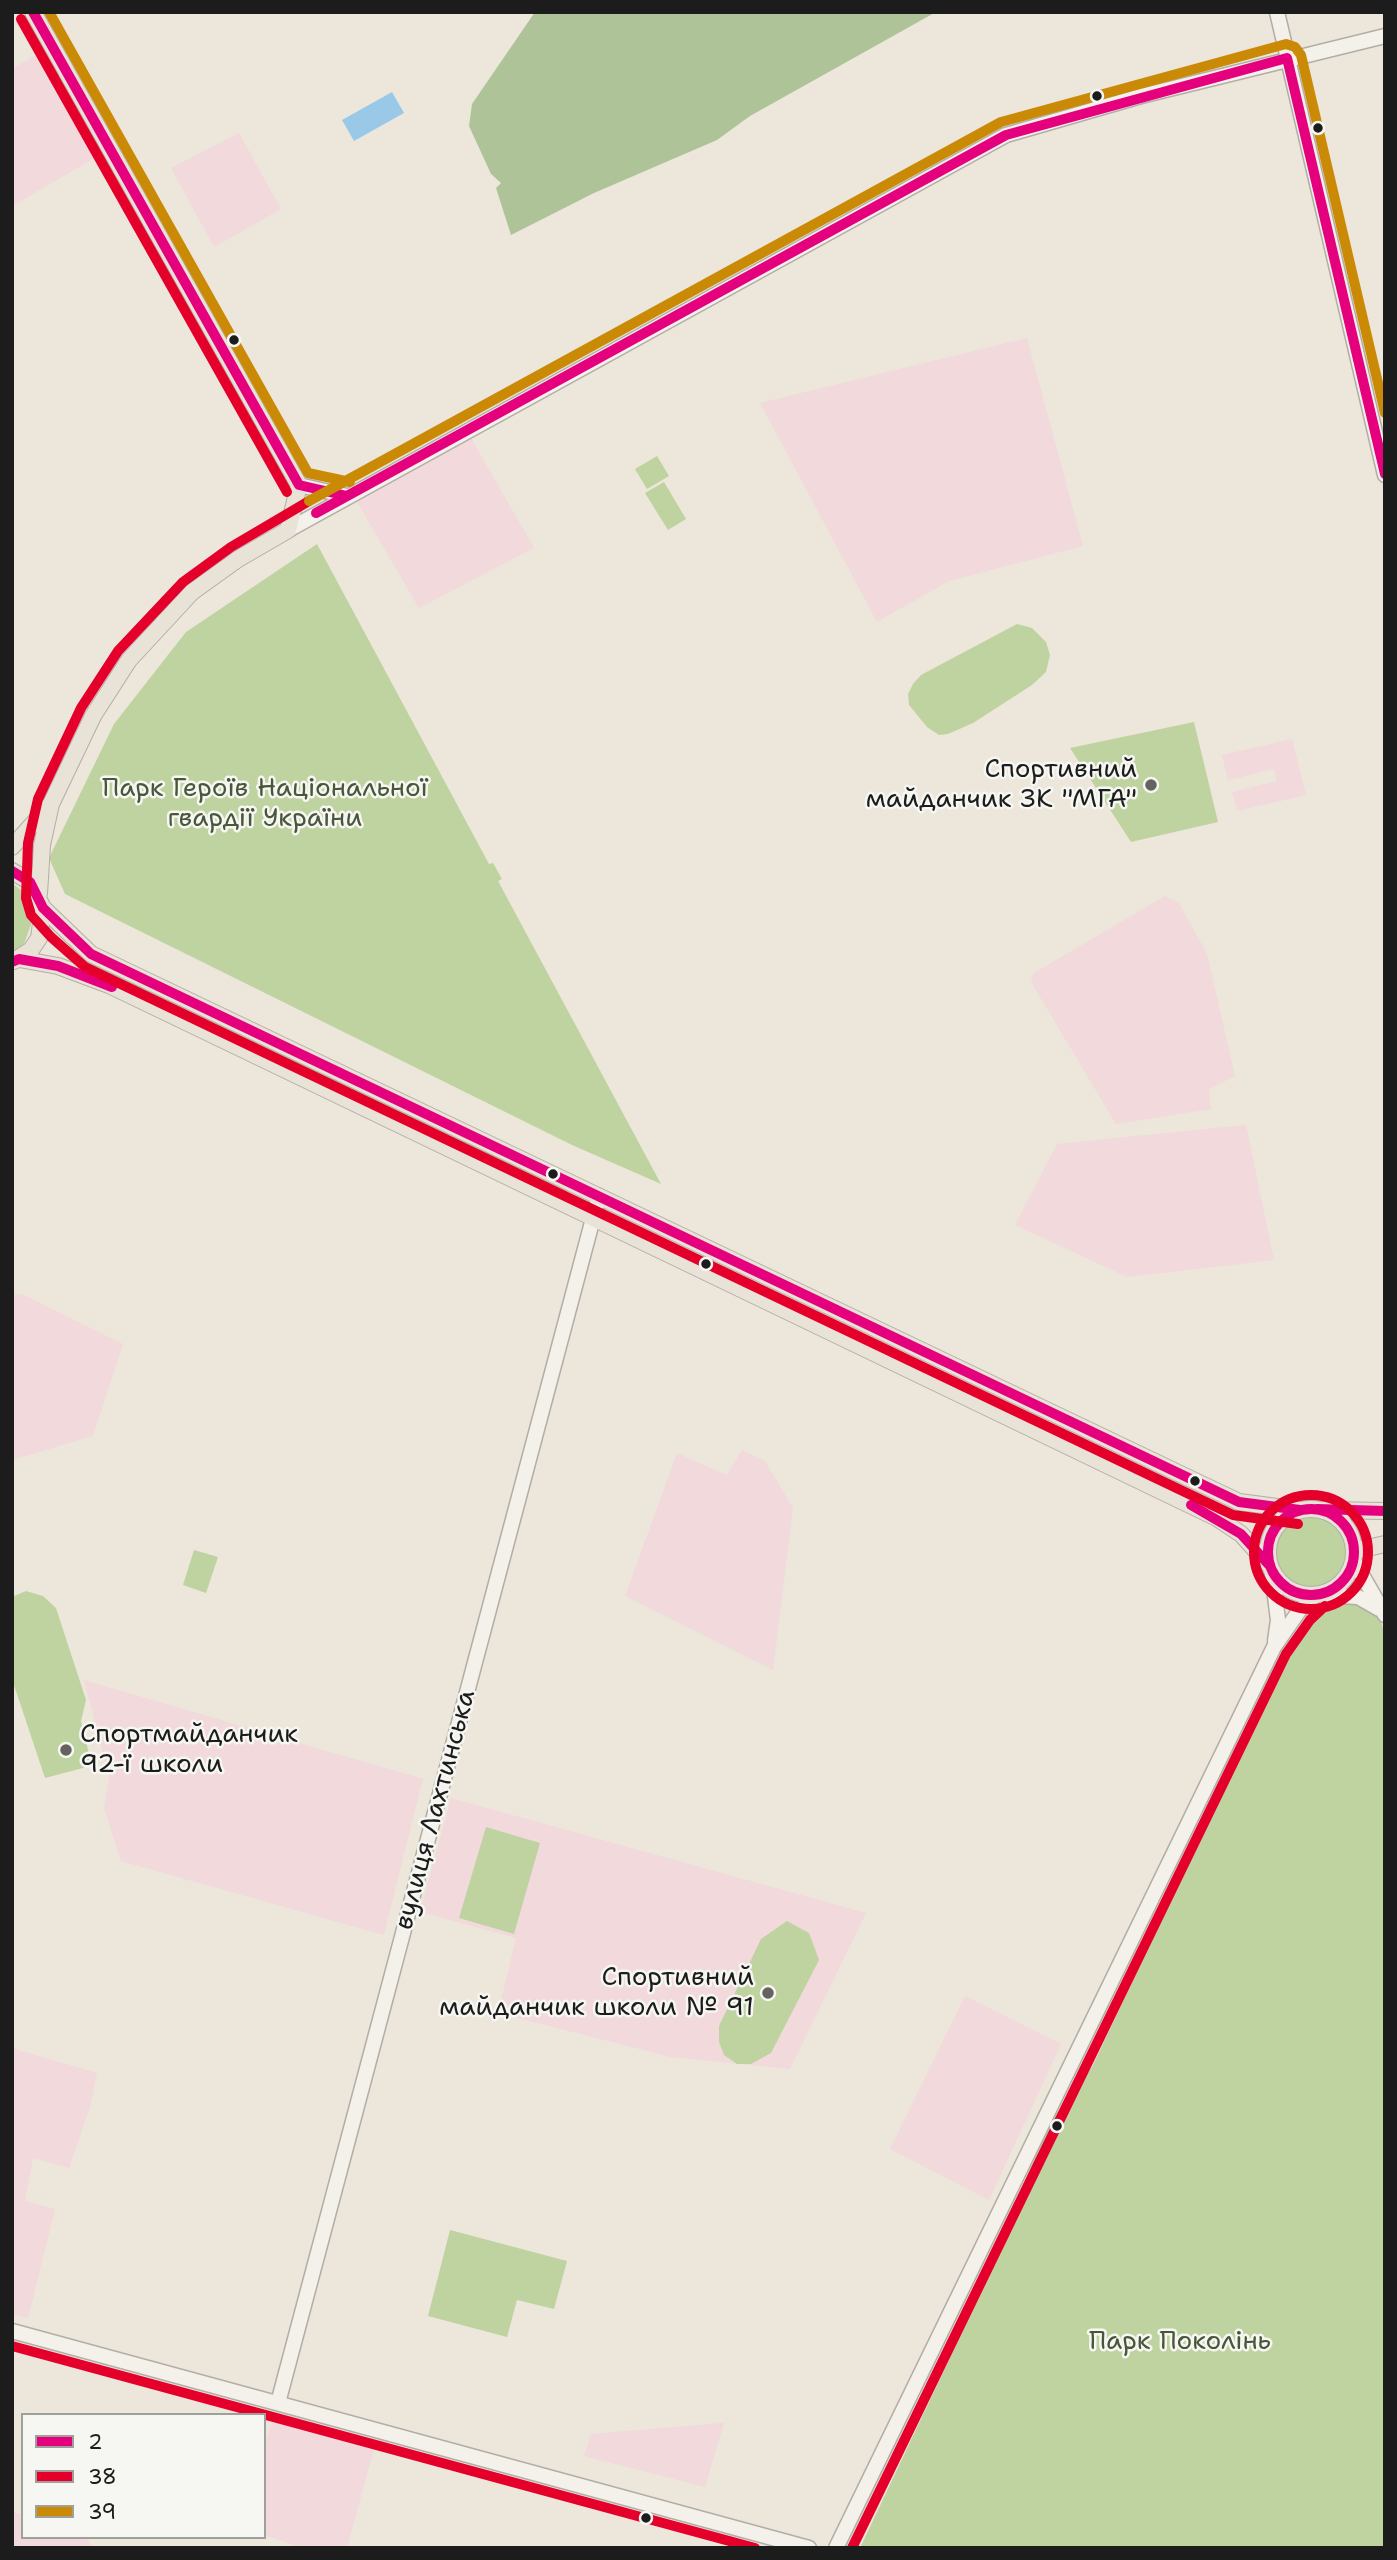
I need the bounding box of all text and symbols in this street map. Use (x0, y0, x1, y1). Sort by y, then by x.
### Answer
unlabelled marker (1090, 89, 1104, 103)
unlabelled marker (1311, 121, 1325, 135)
unlabelled marker (227, 333, 241, 347)
place label: Спортивний майданчик ЗК "МГА" (866, 754, 1137, 816)
park label: Парк Героїв Національної гвардії України (102, 773, 428, 834)
marker: Спортивний майданчик ЗК "МГА" (1143, 777, 1159, 793)
unlabelled marker (546, 1167, 560, 1181)
unlabelled marker (699, 1257, 713, 1271)
unlabelled marker (1188, 1474, 1202, 1488)
street label: вулиця Лахтинська (389, 1687, 483, 1933)
place label: Спортмайданчик 92-ї школи (80, 1719, 298, 1780)
marker: Спортмайданчик 92-ї школи (58, 1742, 74, 1758)
place label: Спортивний майданчик школи № 91 (439, 1962, 754, 2024)
marker: Спортивний майданчик школи № 91 (760, 1985, 776, 2001)
unlabelled marker (1050, 2119, 1064, 2133)
park label: Парк Поколінь (1089, 2326, 1271, 2358)
legend (21, 2413, 266, 2539)
text: 2 (88, 2428, 103, 2456)
text: 38 (88, 2463, 117, 2491)
text: 39 (88, 2498, 116, 2526)
unlabelled marker (639, 2511, 653, 2525)

